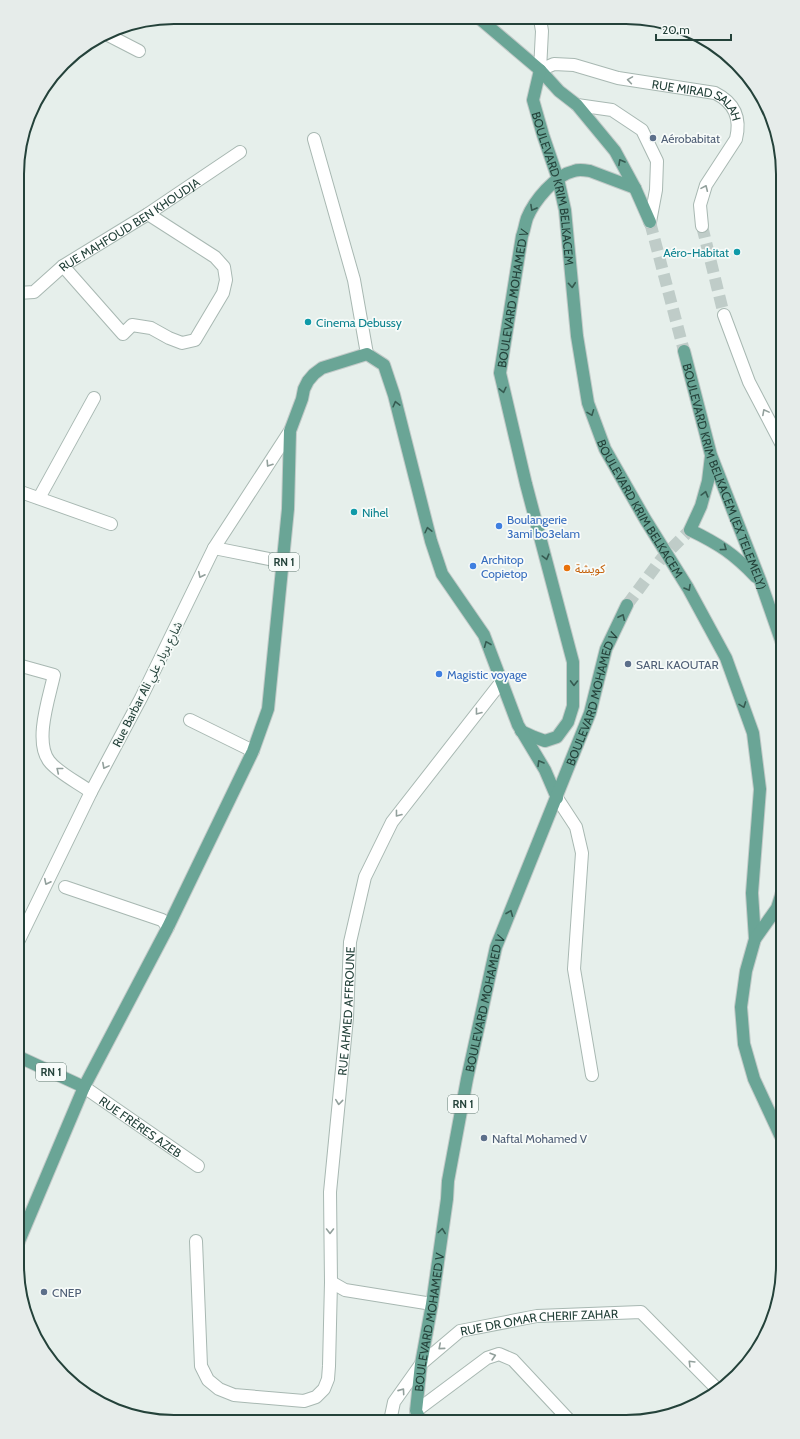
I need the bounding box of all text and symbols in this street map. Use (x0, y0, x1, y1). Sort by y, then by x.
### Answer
scale bar (656, 16, 731, 42)
text: 20 m (662, 22, 690, 37)
one-way arrow (627, 76, 633, 85)
street label: RUE MIRAD SALAH (651, 76, 745, 122)
street label: BOULEVARD KRIM BELKACEM (529, 110, 578, 266)
place label: Aérobabitat (661, 131, 720, 146)
marker: Aérobabitat (648, 133, 658, 143)
one-way arrow (618, 158, 625, 166)
street label: RUE MAHFOUD BEN KHOUDJA (55, 174, 203, 274)
one-way arrow (700, 184, 708, 192)
one-way arrow (530, 204, 537, 211)
street label: BOULEVARD MOHAMED V (493, 226, 532, 369)
place label: Aéro-Habitat (663, 245, 729, 260)
marker: Aéro-Habitat (732, 247, 742, 257)
one-way arrow (568, 282, 577, 288)
place label: Cinema Debussy (316, 315, 402, 330)
marker: Cinema Debussy (303, 317, 313, 327)
street label: BOULEVARD KRIM BELKACEM (EX TELEMELY) (680, 362, 770, 591)
one-way arrow (499, 387, 507, 393)
one-way arrow (392, 401, 401, 408)
one-way arrow (587, 409, 595, 416)
one-way arrow (762, 409, 769, 416)
street label: BOULEVARD KRIM BELKACEM (595, 437, 687, 580)
one-way arrow (266, 460, 273, 467)
one-way arrow (700, 491, 708, 497)
place label: Nihel (362, 505, 389, 520)
marker: Nihel (349, 507, 359, 517)
place label: Boulangerie 3ami bo3elam (507, 512, 580, 541)
marker: Boulangerie 3ami bo3elam (494, 521, 504, 531)
one-way arrow (425, 527, 433, 533)
one-way arrow (720, 543, 727, 550)
place label: Architop Copietop (481, 552, 528, 581)
road number: RN 1 (269, 553, 299, 571)
one-way arrow (541, 553, 549, 560)
marker: Architop Copietop (468, 561, 478, 571)
place label: كويشة (575, 561, 606, 576)
marker: كويشة (562, 563, 572, 573)
one-way arrow (198, 571, 206, 578)
one-way arrow (683, 584, 690, 591)
one-way arrow (617, 613, 625, 621)
street label: Rue Barbar Ali شارع بربار علي (109, 619, 188, 751)
street label: BOULEVARD MOHAMED V (562, 628, 621, 768)
one-way arrow (484, 641, 492, 648)
place label: SARL KAOUTAR (636, 657, 719, 672)
marker: SARL KAOUTAR (623, 659, 633, 669)
place label: Magistic voyage (447, 667, 527, 682)
marker: Magistic voyage (434, 669, 444, 679)
one-way arrow (570, 680, 578, 686)
one-way arrow (738, 701, 746, 708)
one-way arrow (476, 707, 483, 714)
one-way arrow (538, 760, 545, 767)
one-way arrow (102, 762, 110, 769)
one-way arrow (57, 767, 64, 774)
one-way arrow (396, 810, 403, 817)
one-way arrow (44, 878, 52, 886)
one-way arrow (505, 910, 513, 918)
street label: BOULEVARD MOHAMED V (461, 932, 508, 1073)
street label: RUE AHMED AFFROUNE (334, 946, 357, 1076)
road number: RN 1 (36, 1063, 66, 1081)
street label: RUE FRÈRES AZEB (97, 1093, 185, 1160)
road number: RN 1 (448, 1095, 478, 1113)
one-way arrow (335, 1099, 344, 1105)
place label: Naftal Mohamed V (492, 1131, 588, 1146)
marker: Naftal Mohamed V (479, 1133, 489, 1143)
one-way arrow (326, 1228, 334, 1234)
one-way arrow (437, 1228, 446, 1234)
street label: BOULEVARD MOHAMED V (411, 1251, 447, 1392)
place label: CNEP (52, 1285, 81, 1300)
marker: CNEP (39, 1287, 49, 1297)
street label: RUE DR OMAR CHERIF ZAHAR (459, 1305, 619, 1338)
one-way arrow (438, 1342, 446, 1349)
one-way arrow (490, 1352, 497, 1361)
one-way arrow (688, 1360, 696, 1368)
one-way arrow (397, 1388, 405, 1395)

